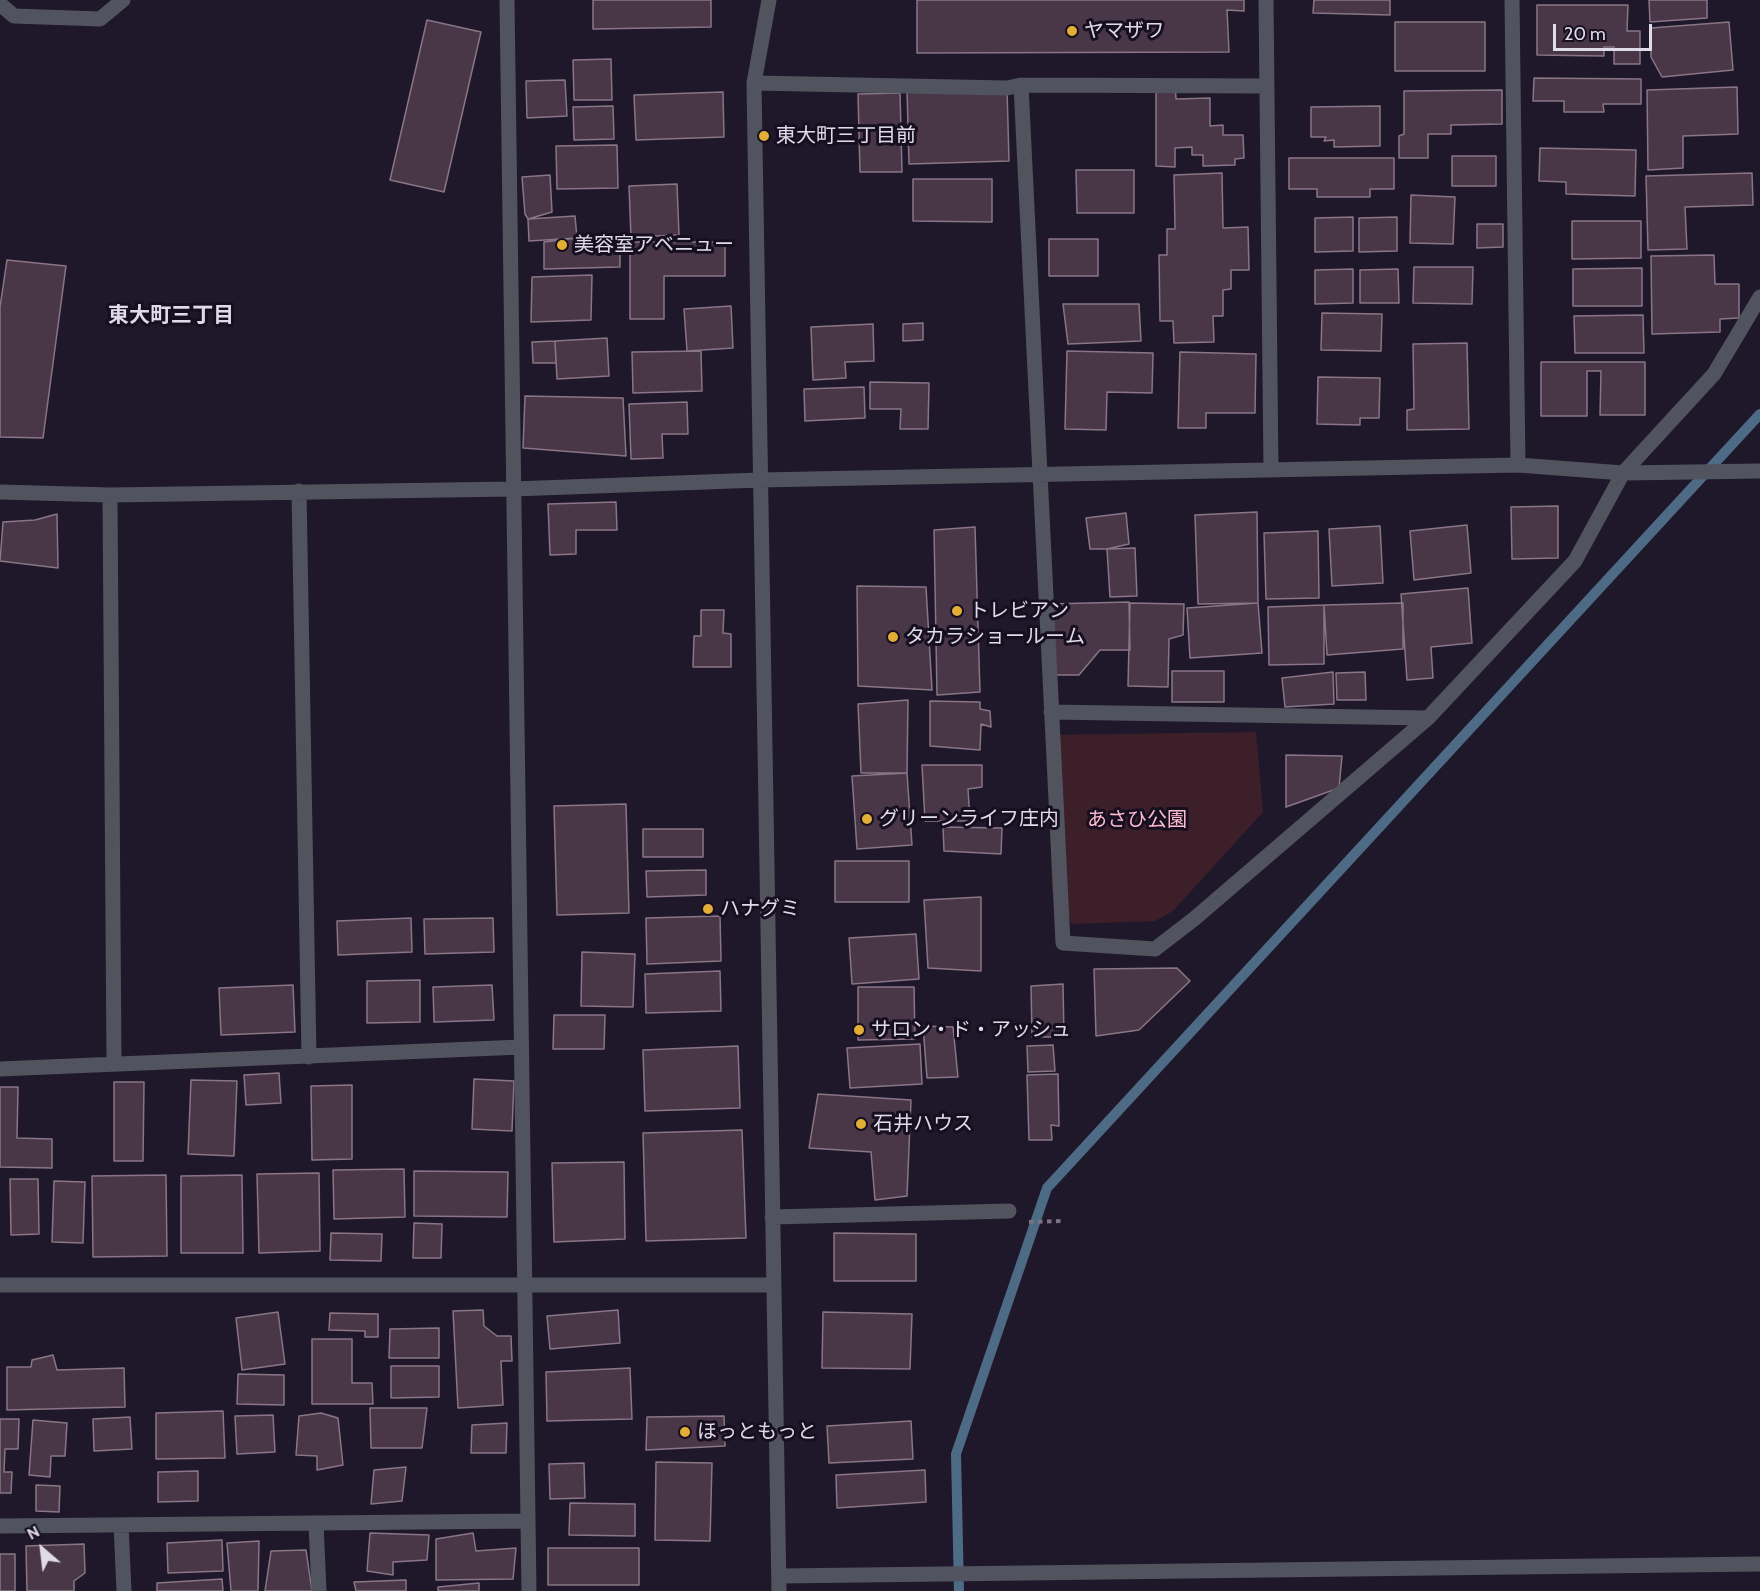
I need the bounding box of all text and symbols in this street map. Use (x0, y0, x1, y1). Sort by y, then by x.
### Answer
scale bar (1556, 12, 1655, 50)
place label: ヤマザワ (1084, 19, 1164, 43)
text: 20 m (1564, 23, 1606, 45)
marker: ヤマザワ (1065, 24, 1079, 38)
place label: 東大町三丁目前 (776, 124, 916, 148)
marker: 東大町三丁目前 (757, 129, 771, 143)
place label: 美容室アベニュー (574, 233, 734, 257)
marker: 美容室アベニュー (555, 238, 569, 252)
district label: 東大町三丁目 (108, 303, 234, 329)
place label: トレビアン (969, 599, 1069, 623)
marker: トレビアン (950, 604, 964, 618)
place label: タカラショールーム (905, 625, 1085, 649)
marker: タカラショールーム (886, 630, 900, 644)
place label: グリーンライフ庄内 (879, 807, 1059, 831)
park label: あさひ公園 (1087, 808, 1187, 832)
marker: グリーンライフ庄内 (860, 812, 874, 826)
place label: ハナグミ (720, 897, 800, 921)
marker: ハナグミ (701, 902, 715, 916)
place label: サロン・ド・アッシュ (871, 1018, 1071, 1042)
marker: サロン・ド・アッシュ (852, 1023, 866, 1037)
place label: 石井ハウス (873, 1112, 973, 1136)
marker: 石井ハウス (854, 1117, 868, 1131)
place label: ほっともっと (697, 1420, 817, 1444)
marker: ほっともっと (678, 1425, 692, 1439)
north arrow (12, 1519, 72, 1579)
text: N (24, 1522, 43, 1544)

